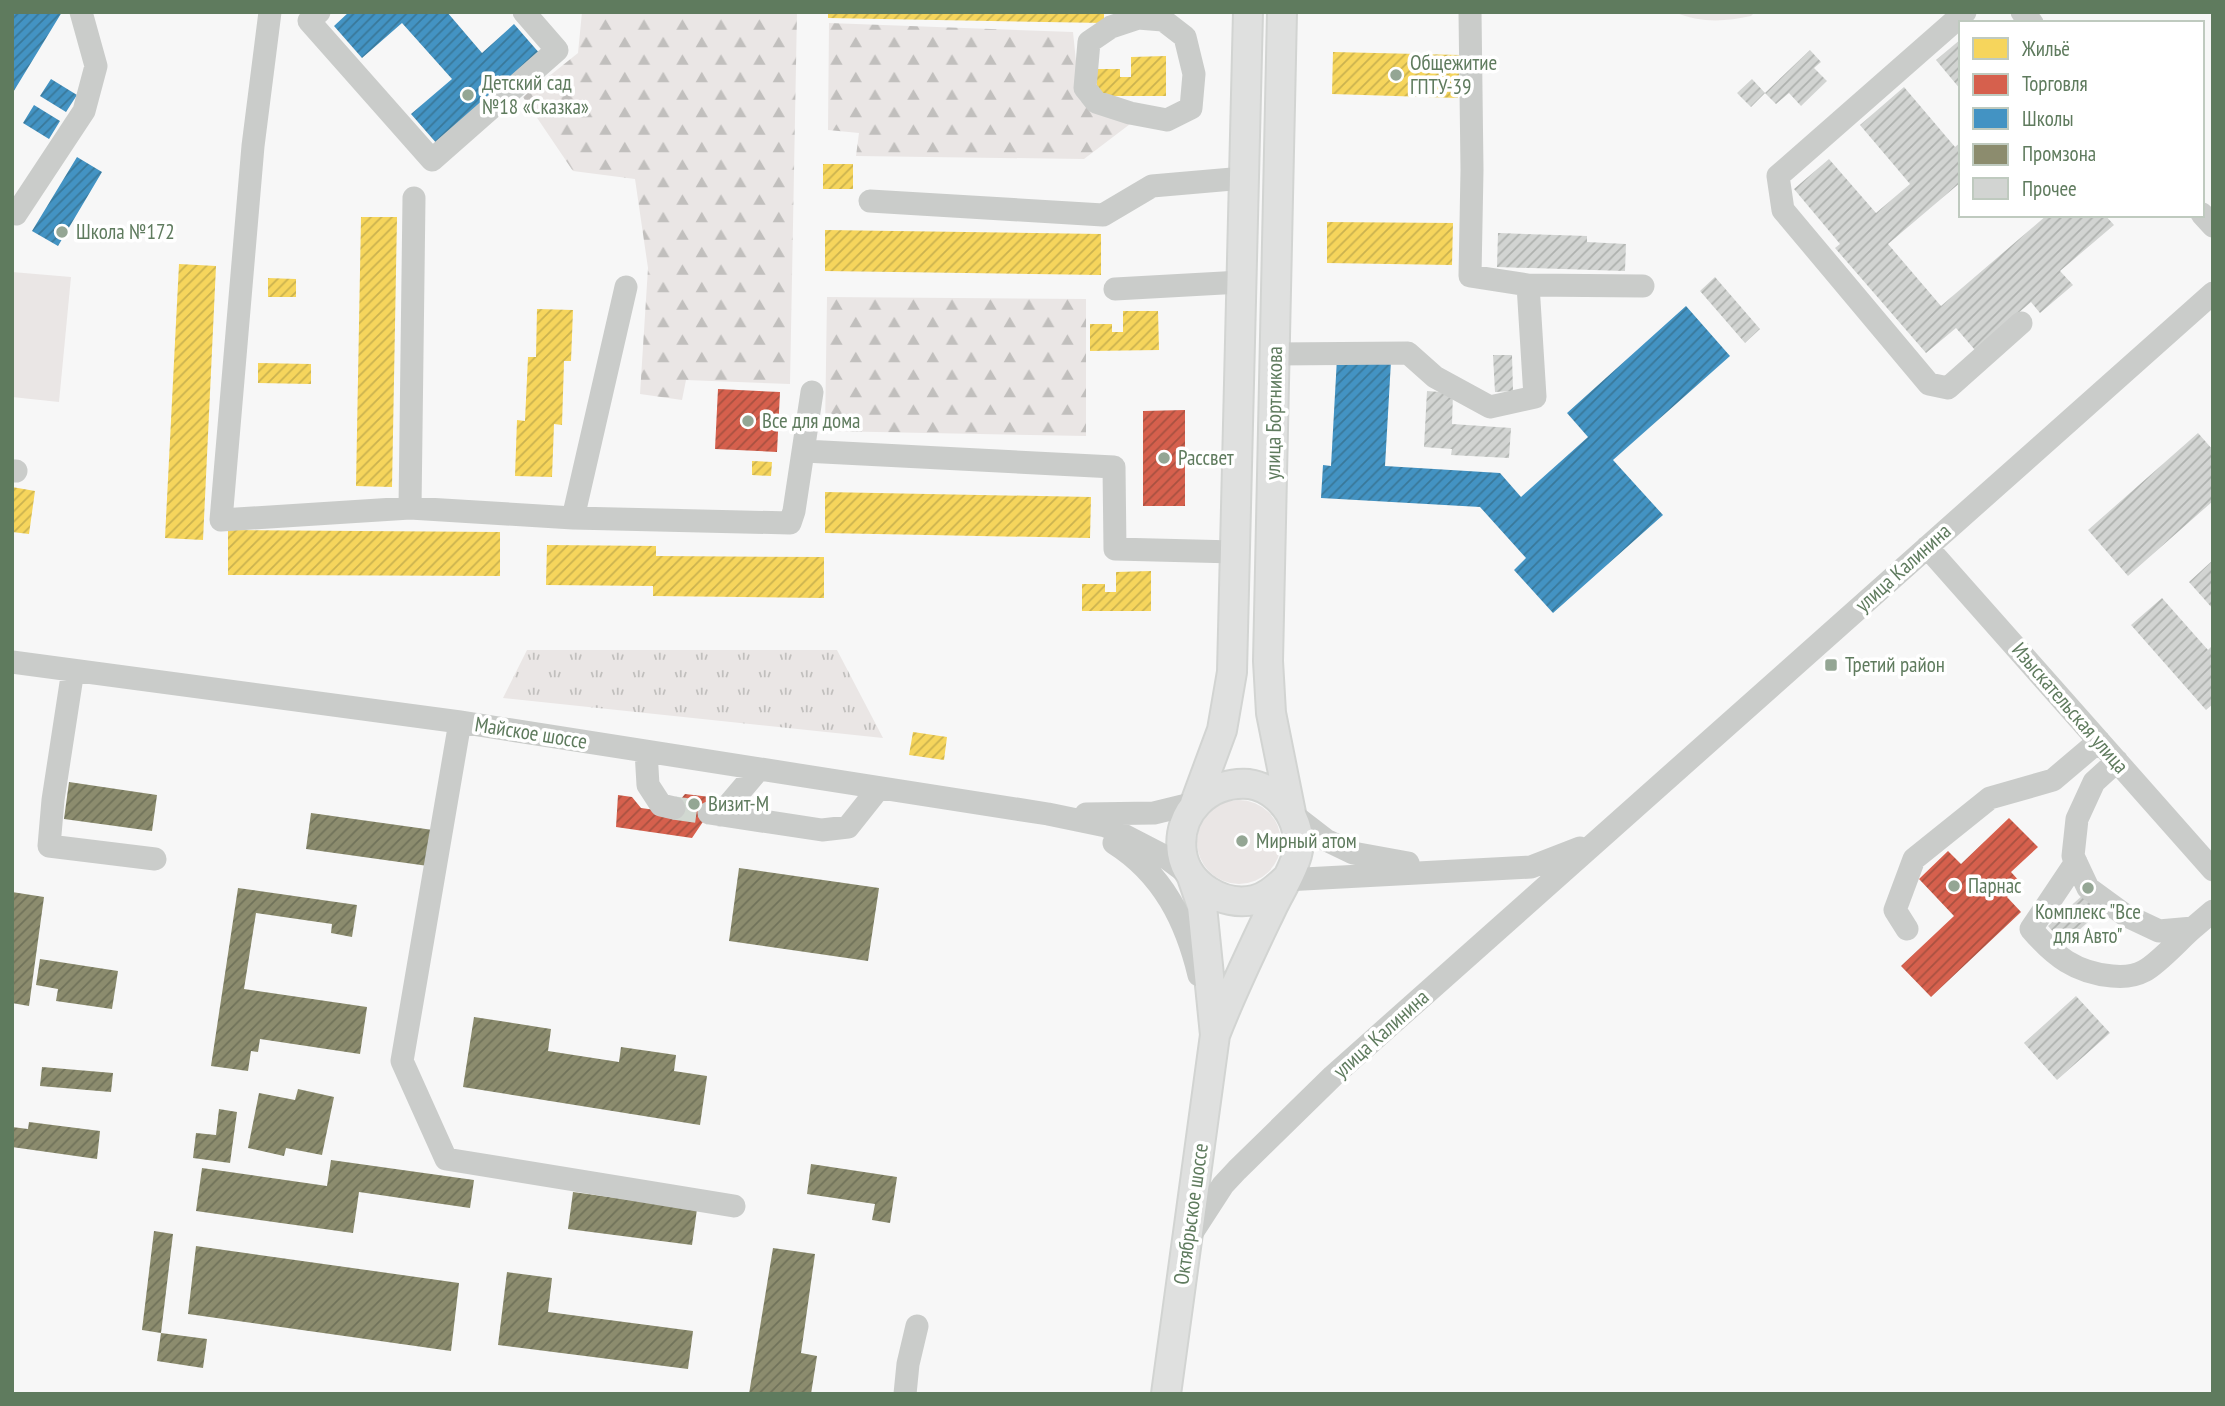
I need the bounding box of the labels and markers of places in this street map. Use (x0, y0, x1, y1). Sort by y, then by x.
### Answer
place label: Общежитие ГПТУ-39 (1410, 49, 1497, 100)
marker: Общежитие ГПТУ-39 (1388, 67, 1404, 83)
place label: Детский сад №18 «Сказка» (482, 69, 589, 120)
marker: Детский сад №18 «Сказка» (460, 87, 476, 103)
place label: Школа №172 (76, 218, 175, 245)
marker: Школа №172 (54, 224, 70, 240)
place label: Все для дома (762, 407, 861, 434)
marker: Все для дома (740, 413, 756, 429)
place label: Рассвет (1178, 444, 1234, 471)
marker: Рассвет (1156, 450, 1172, 466)
place label: Третий район (1845, 651, 1945, 678)
marker: Третий район (1823, 657, 1839, 673)
place label: Визит-М (708, 790, 769, 817)
marker: Визит-М (686, 796, 702, 812)
place label: Мирный атом (1256, 827, 1357, 854)
marker: Мирный атом (1234, 833, 1250, 849)
place label: Парнас (1968, 872, 2022, 899)
marker: Парнас (1946, 878, 1962, 894)
marker: Комплекс "Все для Авто" (2080, 880, 2096, 896)
place label: Комплекс "Все для Авто" (2035, 898, 2141, 949)

